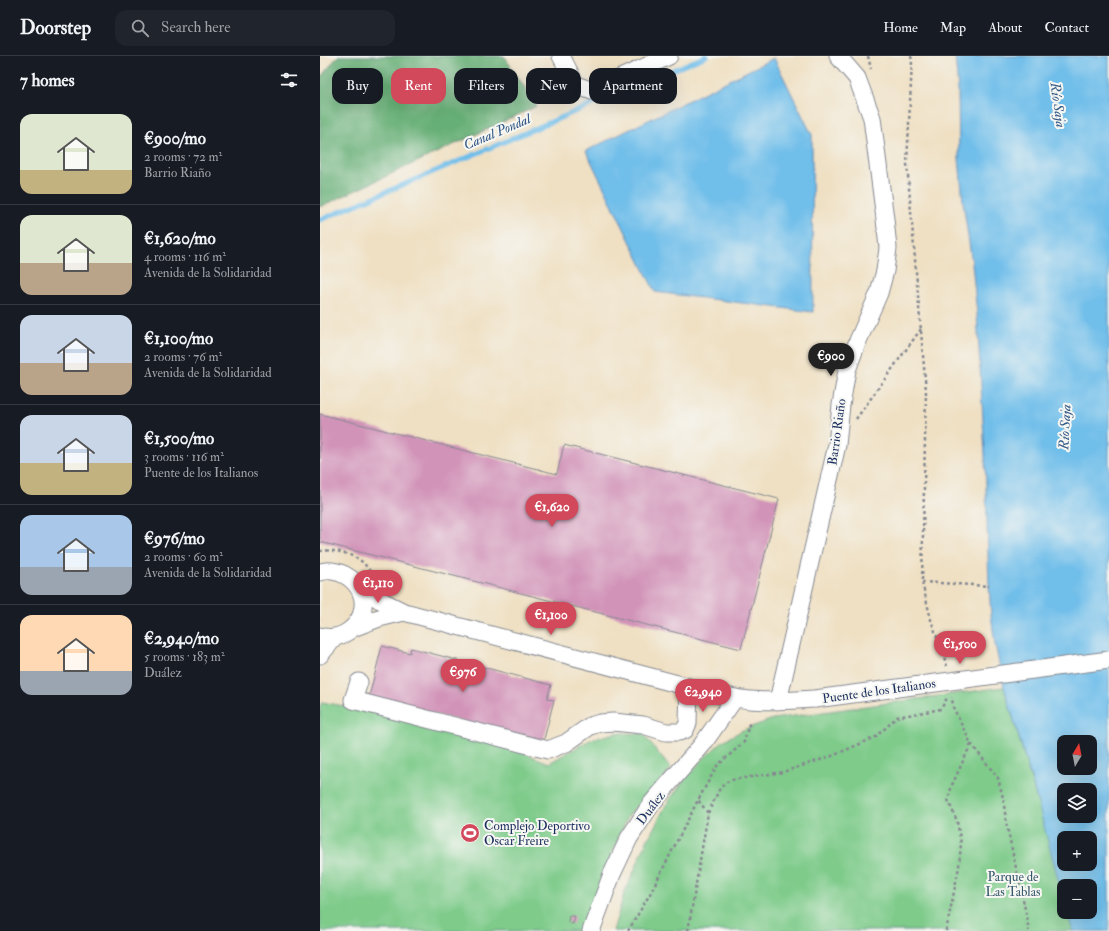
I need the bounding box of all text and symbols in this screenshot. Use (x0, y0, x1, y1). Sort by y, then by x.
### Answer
search box (115, 10, 395, 46)
text: Doorstep (20, 16, 91, 40)
icon: search (129, 17, 151, 39)
text: Search here (161, 18, 230, 37)
text: Home (883, 19, 918, 36)
text: Map (940, 19, 966, 36)
text: About (988, 19, 1022, 36)
text: Contact (1044, 19, 1089, 36)
chip: Buy (332, 68, 383, 104)
chip: Rent (391, 68, 446, 104)
chip: Filters (454, 68, 518, 104)
chip: New (526, 68, 581, 104)
chip: Apartment (589, 68, 677, 104)
icon: filters (278, 69, 300, 91)
text: 7 homes (20, 70, 75, 91)
water label: Río Saja (1046, 80, 1070, 129)
water label: Canal Pondal (461, 110, 535, 154)
text: €900/mo (144, 128, 206, 149)
icon: home (52, 130, 100, 178)
text: 2 rooms · 72 m² (144, 149, 222, 165)
text: Barrio Riaño (144, 165, 211, 181)
text: €1,620/mo (144, 228, 216, 249)
icon: home (52, 231, 100, 279)
text: 4 rooms · 116 m² (144, 249, 226, 265)
text: Avenida de la Solidaridad (144, 265, 272, 281)
text: €1,100/mo (144, 328, 213, 349)
icon: home (52, 331, 100, 379)
pin: €900 (807, 343, 855, 377)
text: €900 (817, 348, 845, 364)
text: 2 rooms · 76 m² (144, 349, 222, 365)
text: Avenida de la Solidaridad (144, 365, 272, 381)
street label: Barrio Riaño (824, 398, 850, 466)
water label: Río Saja (1055, 403, 1075, 451)
text: €1,500/mo (144, 428, 214, 449)
icon: home (52, 431, 100, 479)
text: 3 rooms · 116 m² (144, 449, 224, 465)
text: Puente de los Italianos (144, 465, 258, 481)
pin: €1,620 (519, 494, 585, 528)
text: €1,620 (534, 499, 570, 515)
text: €976/mo (144, 528, 205, 549)
icon: home (52, 531, 100, 579)
text: 2 rooms · 60 m² (144, 549, 223, 565)
text: Avenida de la Solidaridad (144, 565, 272, 581)
pin: €1,110 (345, 570, 411, 604)
text: €1,110 (362, 575, 394, 591)
pin: €1,100 (518, 602, 584, 636)
text: €1,100 (534, 607, 568, 623)
text: €2,940/mo (144, 628, 219, 649)
icon: home (52, 631, 100, 679)
pin: €1,500 (927, 631, 993, 665)
text: €1,500 (943, 636, 977, 652)
text: 5 rooms · 183 m² (144, 649, 225, 665)
pin: €976 (439, 659, 487, 693)
text: €976 (450, 664, 476, 680)
text: Duález (144, 665, 182, 681)
street label: Puente de los Italianos (821, 675, 937, 707)
pin: €2,940 (670, 679, 736, 713)
text: €2,940 (684, 684, 722, 700)
north arrow (1057, 735, 1097, 775)
map controls (1057, 735, 1097, 919)
button: layers (1057, 783, 1097, 823)
street label: Duález (633, 788, 669, 828)
place label: Complejo Deportivo Oscar Freire (484, 818, 590, 849)
sports icon: Complejo Deportivo Oscar Freire (459, 822, 481, 844)
button: + (1057, 831, 1097, 871)
park label: Parque de Las Tablas (986, 869, 1041, 900)
button: − (1057, 879, 1097, 919)

